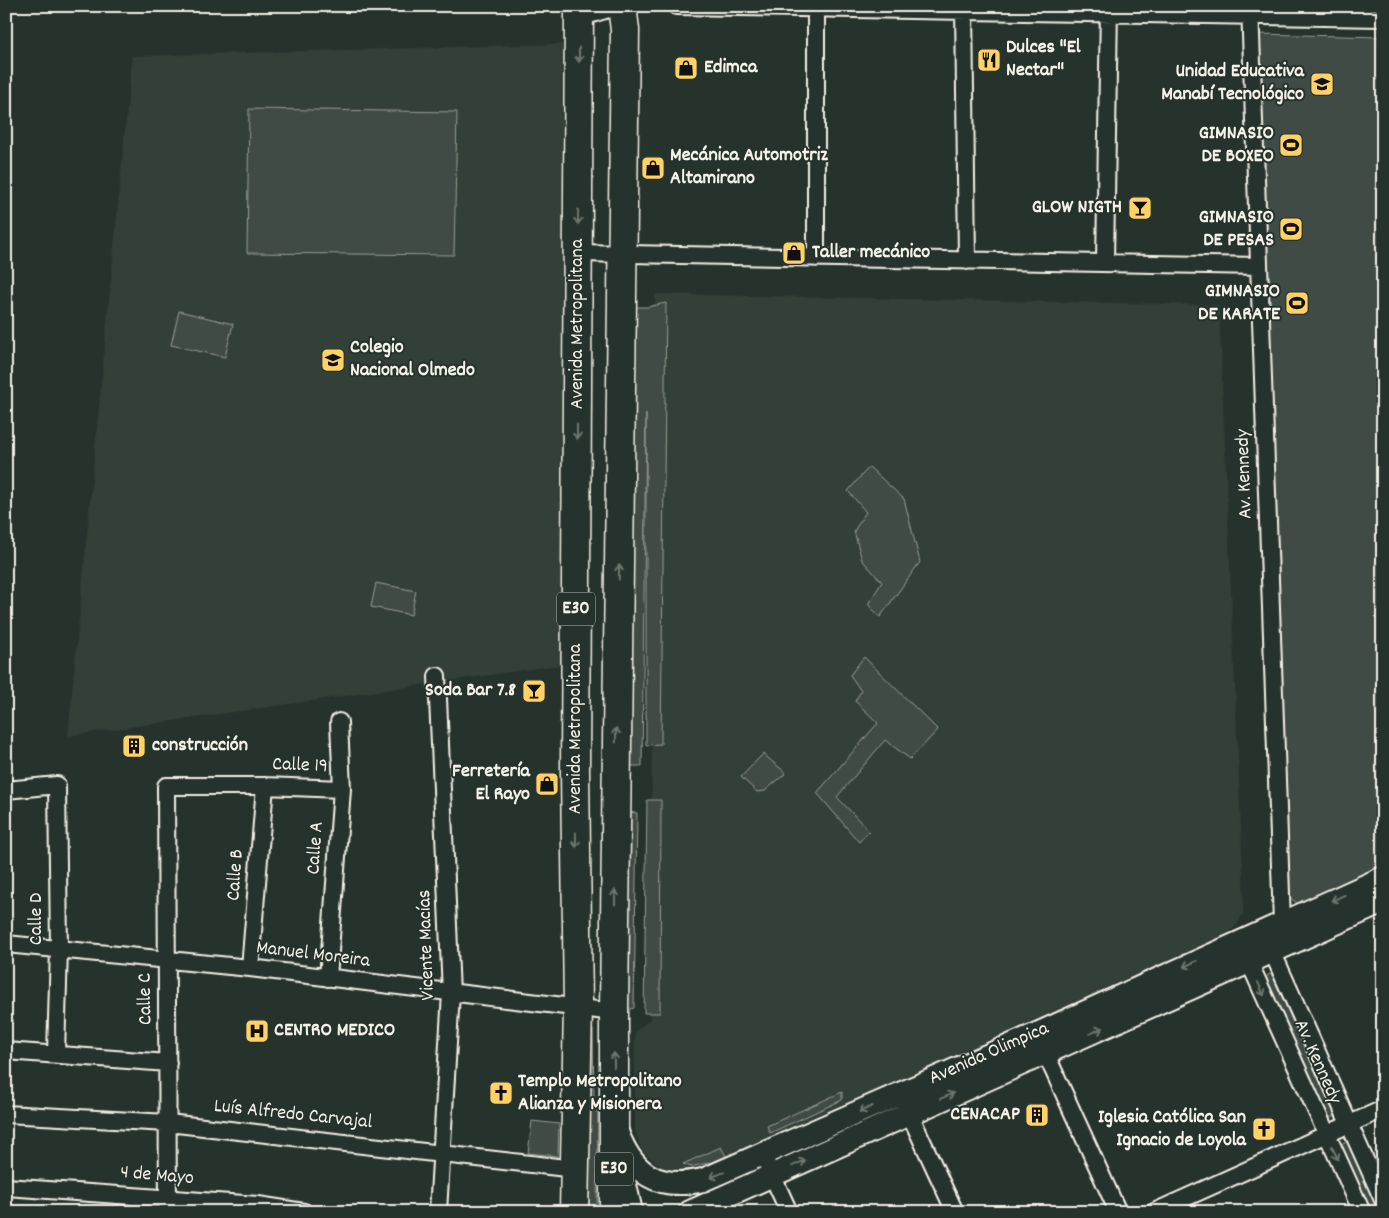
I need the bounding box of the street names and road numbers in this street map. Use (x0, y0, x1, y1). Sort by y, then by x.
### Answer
street label: Avenida Metropolitana (564, 238, 592, 409)
street label: Av. Kennedy (1229, 428, 1261, 519)
road number: E30 (557, 592, 595, 626)
street label: Avenida Metropolitana (562, 643, 590, 814)
street label: Calle 19 (272, 751, 328, 781)
street label: Calle A (300, 820, 332, 875)
street label: Calle B (220, 848, 252, 902)
street label: Vicente Macías (411, 889, 443, 1001)
street label: Calle D (23, 893, 51, 945)
street label: Manuel Moreira (255, 934, 372, 976)
street label: Calle C (132, 973, 160, 1025)
street label: Avenida Olimpica (925, 1015, 1054, 1093)
street label: Av. Kennedy (1286, 1015, 1348, 1110)
street label: Luís Alfredo Carvajal (212, 1093, 374, 1137)
road number: E30 (595, 1152, 633, 1186)
street label: 4 de Mayo (119, 1159, 195, 1193)

